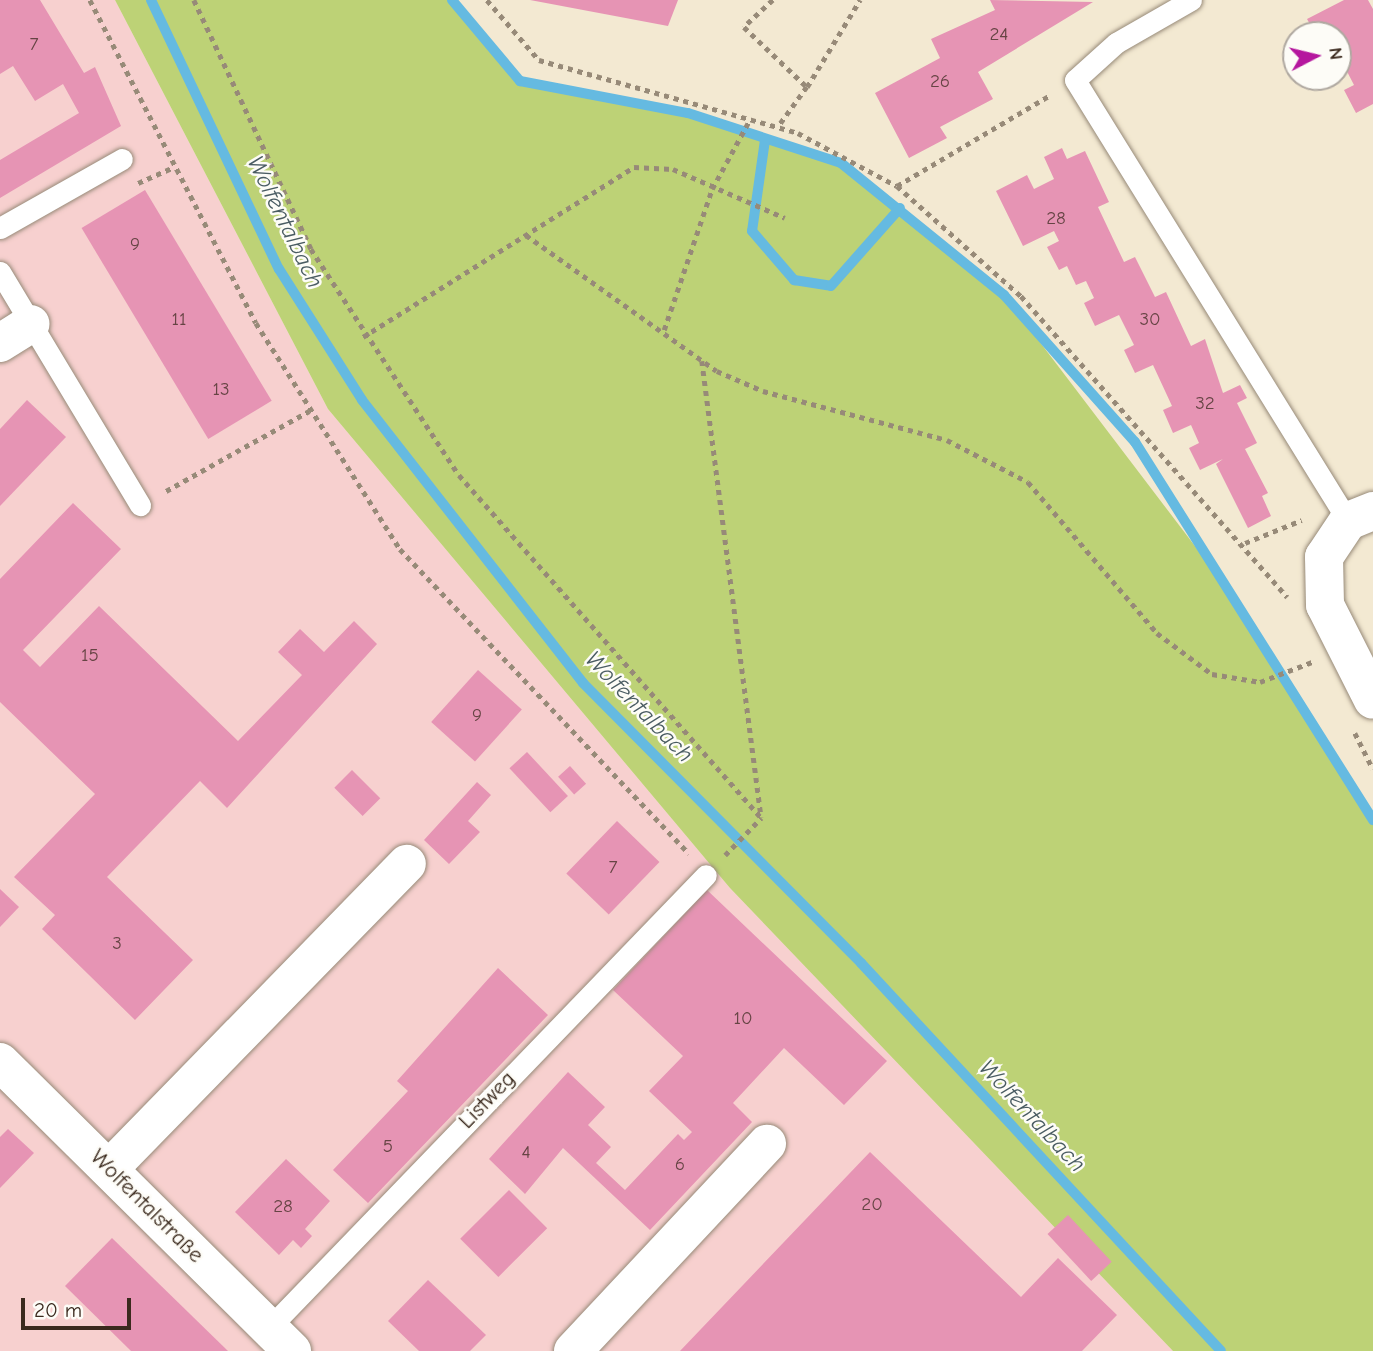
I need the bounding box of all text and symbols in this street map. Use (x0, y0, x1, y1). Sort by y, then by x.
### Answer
north arrow (1282, 21, 1352, 91)
house number: 24 (989, 24, 1009, 46)
house number: 7 (30, 34, 38, 56)
text: N (1324, 46, 1348, 61)
house number: 26 (930, 71, 950, 93)
water label: Wolfentalbach (241, 151, 329, 293)
house number: 28 (1046, 208, 1066, 230)
house number: 9 (130, 234, 140, 256)
house number: 11 (171, 309, 187, 331)
house number: 30 (1139, 309, 1161, 331)
house number: 13 (212, 379, 230, 401)
house number: 32 (1195, 393, 1215, 415)
house number: 15 (81, 645, 99, 667)
water label: Wolfentalbach (579, 645, 699, 769)
house number: 9 (472, 705, 482, 727)
house number: 7 (609, 857, 617, 879)
house number: 3 (112, 933, 122, 955)
house number: 10 (733, 1008, 753, 1030)
water label: Wolfentalbach (973, 1054, 1091, 1178)
street label: Listweg (453, 1065, 521, 1135)
house number: 5 (383, 1136, 393, 1158)
house number: 4 (521, 1142, 531, 1164)
street label: Wolfentalstraße (84, 1143, 210, 1269)
house number: 6 (675, 1154, 685, 1176)
house number: 20 (861, 1194, 883, 1216)
house number: 28 (273, 1196, 293, 1218)
scale bar (24, 1284, 135, 1328)
text: 20 m (34, 1298, 82, 1322)

